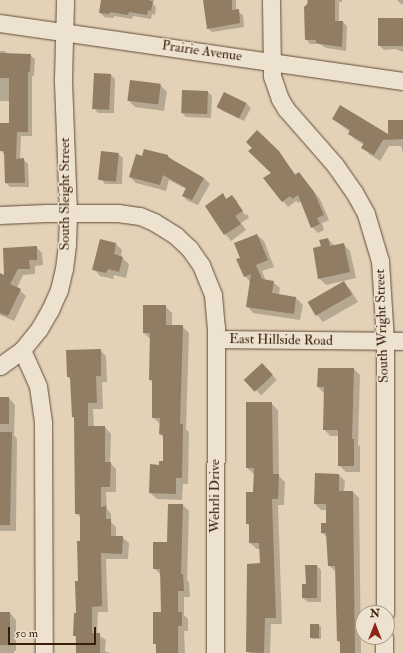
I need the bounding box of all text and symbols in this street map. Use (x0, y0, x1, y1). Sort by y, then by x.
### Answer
street label: Prairie Avenue (161, 37, 243, 65)
street label: South Sleight Street (57, 138, 73, 250)
street label: South Wright Street (372, 269, 392, 383)
street label: East Hillside Road (229, 331, 333, 349)
street label: Wehrli Drive (207, 459, 223, 533)
north arrow (355, 605, 395, 645)
text: N (370, 607, 380, 620)
scale bar (10, 619, 98, 645)
text: 50 m (15, 626, 38, 641)

